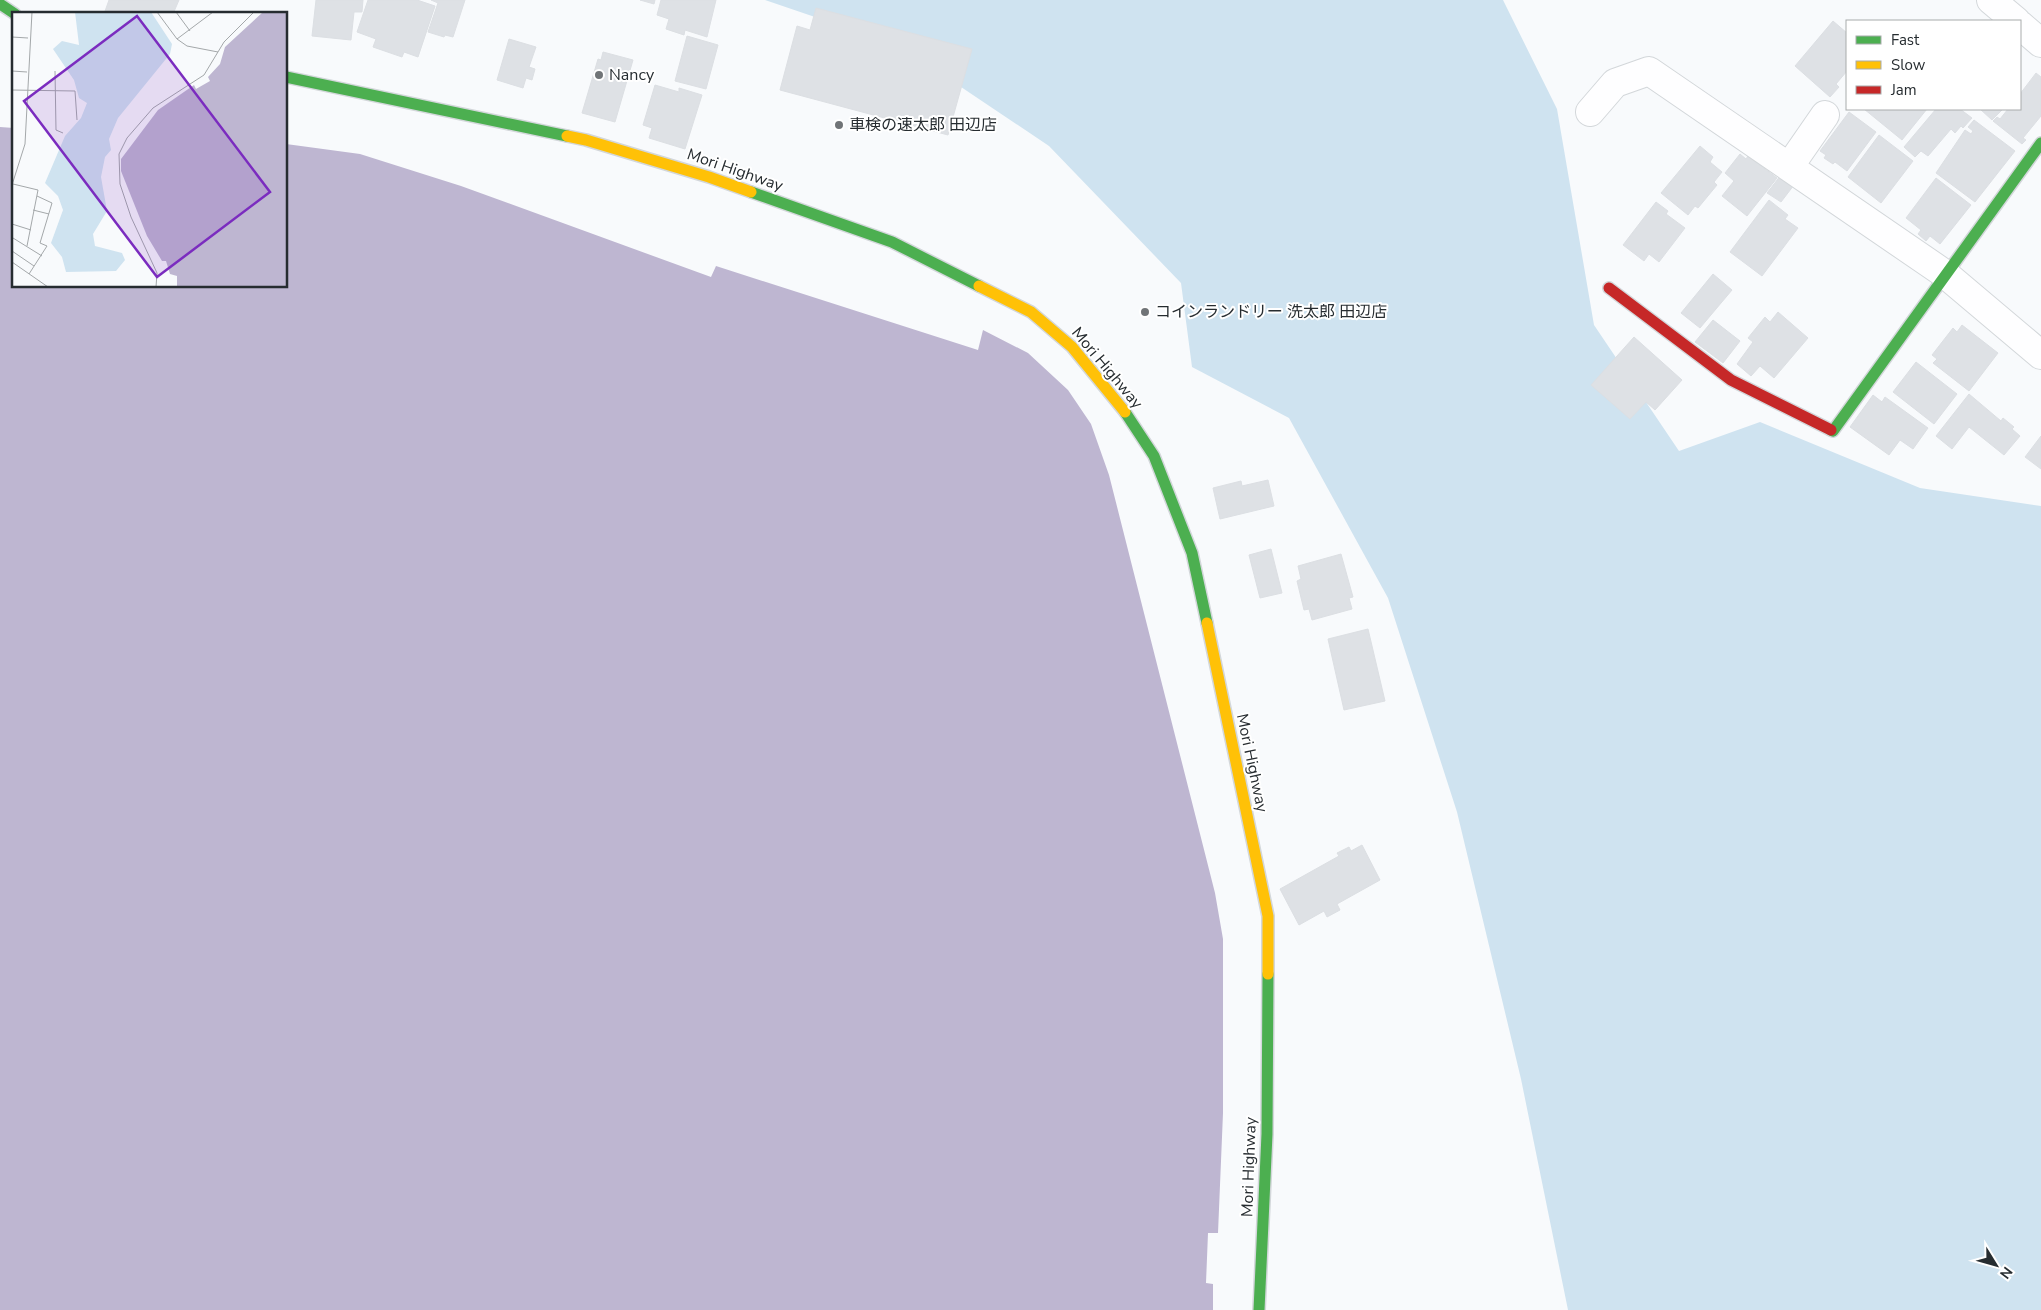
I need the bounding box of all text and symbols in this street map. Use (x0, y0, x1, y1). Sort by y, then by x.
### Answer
inset map (12, 12, 288, 288)
legend (1846, 20, 2021, 110)
text: Fast (1891, 30, 1920, 50)
text: Slow (1891, 55, 1926, 75)
place label: Nancy (609, 64, 655, 86)
marker: Nancy (593, 69, 605, 81)
text: Jam (1890, 80, 1917, 100)
place label: 車検の速太郎 田辺店 (849, 114, 997, 136)
marker: 車検の速太郎 田辺店 (833, 119, 845, 131)
street label: Mori Highway (684, 143, 787, 197)
place label: コインランドリー 洗太郎 田辺店 (1155, 301, 1387, 323)
marker: コインランドリー 洗太郎 田辺店 (1139, 306, 1151, 318)
street label: Mori Highway (1066, 323, 1148, 414)
street label: Mori Highway (1231, 712, 1273, 815)
street label: Mori Highway (1236, 1116, 1262, 1218)
north arrow (1971, 1240, 2021, 1290)
text: N (1995, 1263, 2017, 1282)

